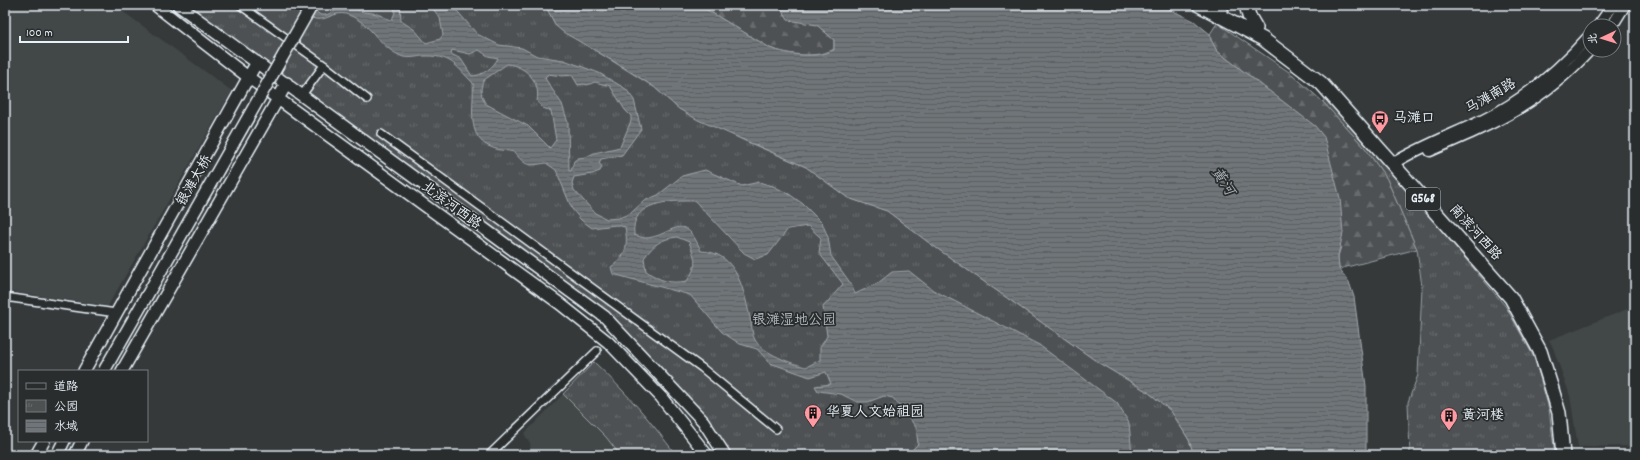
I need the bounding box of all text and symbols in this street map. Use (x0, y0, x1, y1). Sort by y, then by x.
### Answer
scale bar (20, 18, 128, 44)
north arrow (1582, 18, 1622, 58)
text: 100 m (26, 25, 53, 42)
text: 北 (1586, 33, 1602, 45)
street label: 马滩南路 (1462, 74, 1520, 120)
bus stop icon: 马滩口 (1370, 109, 1390, 134)
place label: 马滩口 (1393, 109, 1435, 129)
street label: 银滩大桥 (172, 152, 218, 210)
water label: 黄河 (1205, 163, 1241, 203)
street label: 北滨河西路 (417, 177, 485, 235)
road number: G568 (1406, 188, 1440, 210)
street label: 南滨河西路 (1444, 200, 1506, 266)
park label: 银滩湿地公园 (752, 311, 836, 331)
legend (18, 370, 148, 442)
text: 道路 (54, 379, 78, 396)
text: 公园 (54, 399, 78, 416)
building icon: 华夏人文始祖园 (803, 403, 823, 428)
place label: 华夏人文始祖园 (826, 403, 924, 423)
building icon: 黄河楼 (1439, 406, 1459, 431)
place label: 黄河楼 (1462, 406, 1504, 426)
text: 水域 (54, 419, 78, 436)

